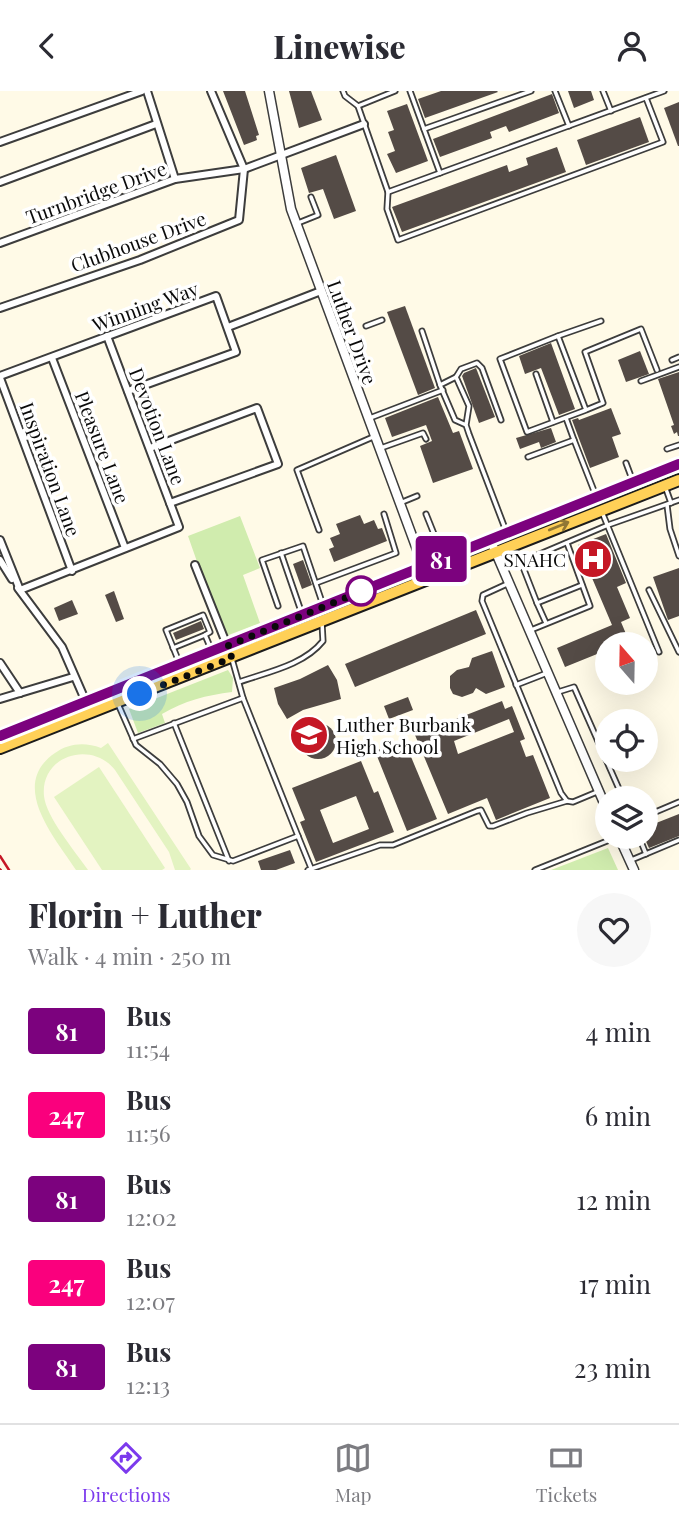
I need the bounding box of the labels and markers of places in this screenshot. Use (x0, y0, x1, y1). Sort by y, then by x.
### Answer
hospital icon: SNAHC (572, 538, 614, 580)
place label: SNAHC (504, 546, 566, 572)
unlabelled marker (346, 576, 376, 606)
place label: Luther Burbank High School (336, 711, 472, 759)
school or university icon: Luther Burbank High School (288, 714, 330, 756)

